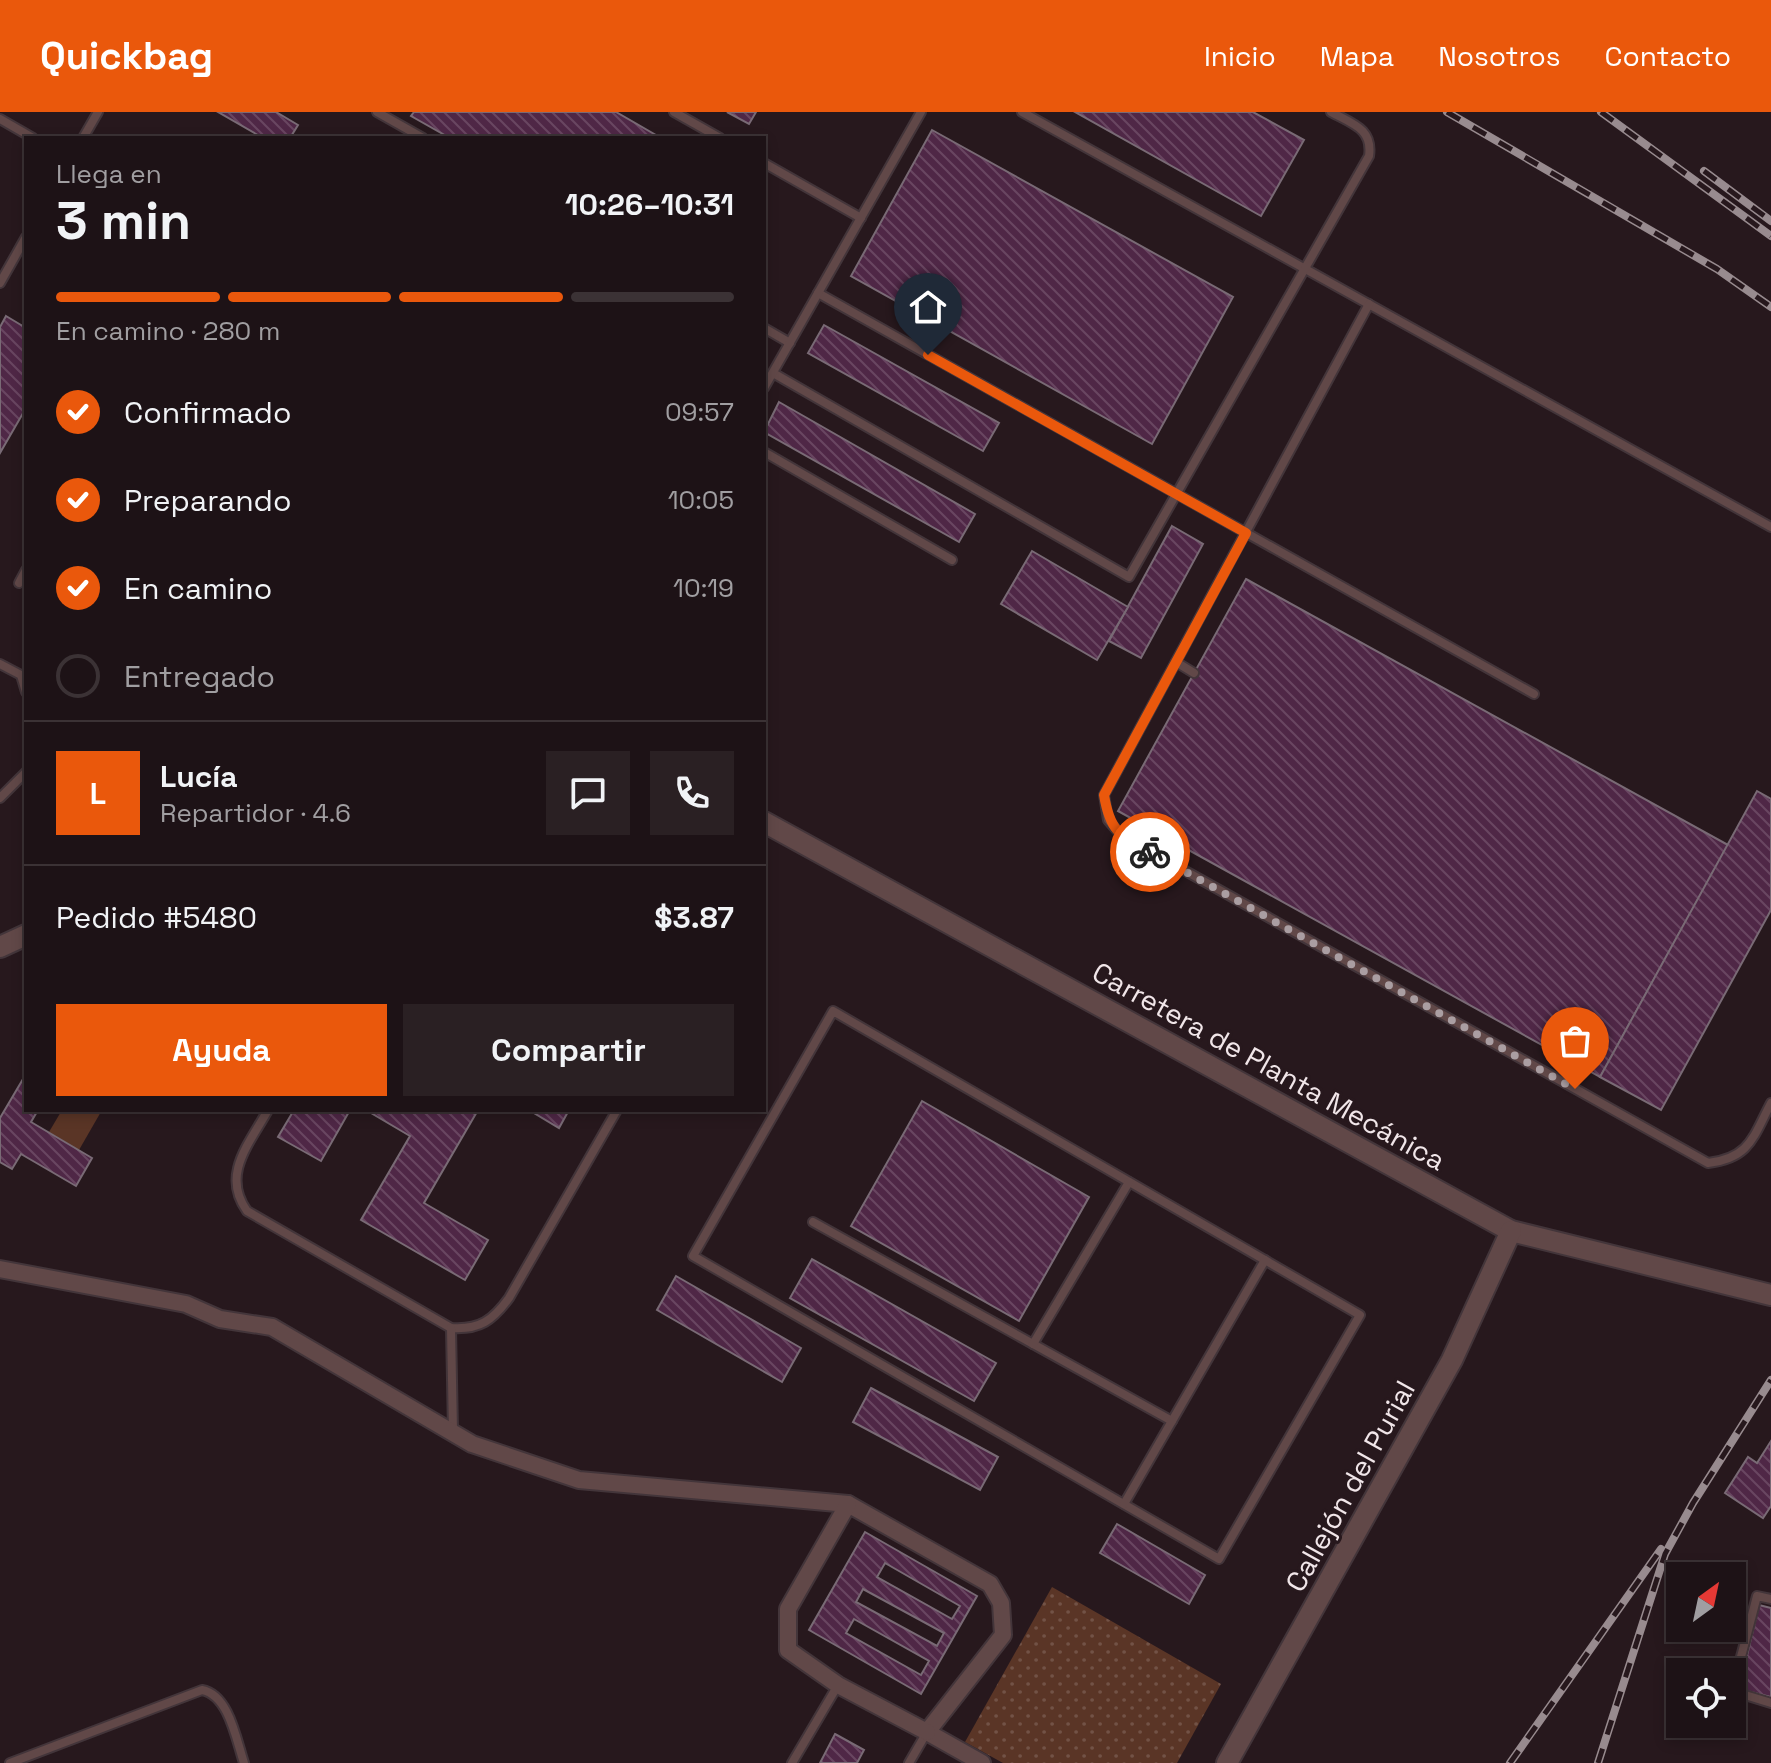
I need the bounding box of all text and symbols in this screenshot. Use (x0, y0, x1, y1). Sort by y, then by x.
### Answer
text: Quickbag (40, 32, 213, 80)
text: Inicio (1204, 38, 1276, 74)
text: Mapa (1320, 38, 1394, 74)
text: Nosotros (1438, 38, 1561, 74)
text: Contacto (1605, 38, 1731, 74)
text: Llega en (56, 157, 162, 191)
text: 10:26–10:31 (565, 185, 734, 224)
text: 3 min (56, 188, 191, 254)
pin (894, 273, 962, 355)
icon: home (906, 285, 950, 329)
text: En camino · 280 m (56, 314, 280, 348)
icon: check (56, 390, 100, 434)
text: Confirmado (124, 393, 291, 432)
text: 09:57 (665, 395, 734, 429)
icon: check (56, 478, 100, 522)
text: Preparando (124, 481, 291, 520)
text: 10:05 (668, 483, 734, 517)
icon: check (56, 566, 100, 610)
text: En camino (124, 569, 272, 608)
text: 10:19 (673, 571, 734, 605)
text: Entregado (124, 657, 275, 696)
button: chat (546, 751, 630, 835)
button: phone (650, 751, 734, 835)
text: Lucía (160, 757, 238, 796)
text: L (90, 774, 106, 813)
text: Repartidor · 4.6 (160, 796, 351, 830)
courier (1110, 812, 1190, 892)
icon: bike (1128, 830, 1172, 874)
text: Pedido #5480 (56, 898, 257, 937)
text: $3.87 (654, 898, 734, 937)
street label: Carretera de Planta Mecánica (1086, 954, 1452, 1178)
button: Ayuda (56, 1004, 387, 1096)
button: Compartir (403, 1004, 734, 1096)
pin (1541, 1007, 1609, 1089)
icon: bag (1553, 1019, 1597, 1063)
street label: Callejón del Purial (1277, 1374, 1423, 1598)
north arrow (1666, 1562, 1746, 1642)
map controls (1666, 1562, 1746, 1738)
button: locate (1666, 1658, 1746, 1738)

